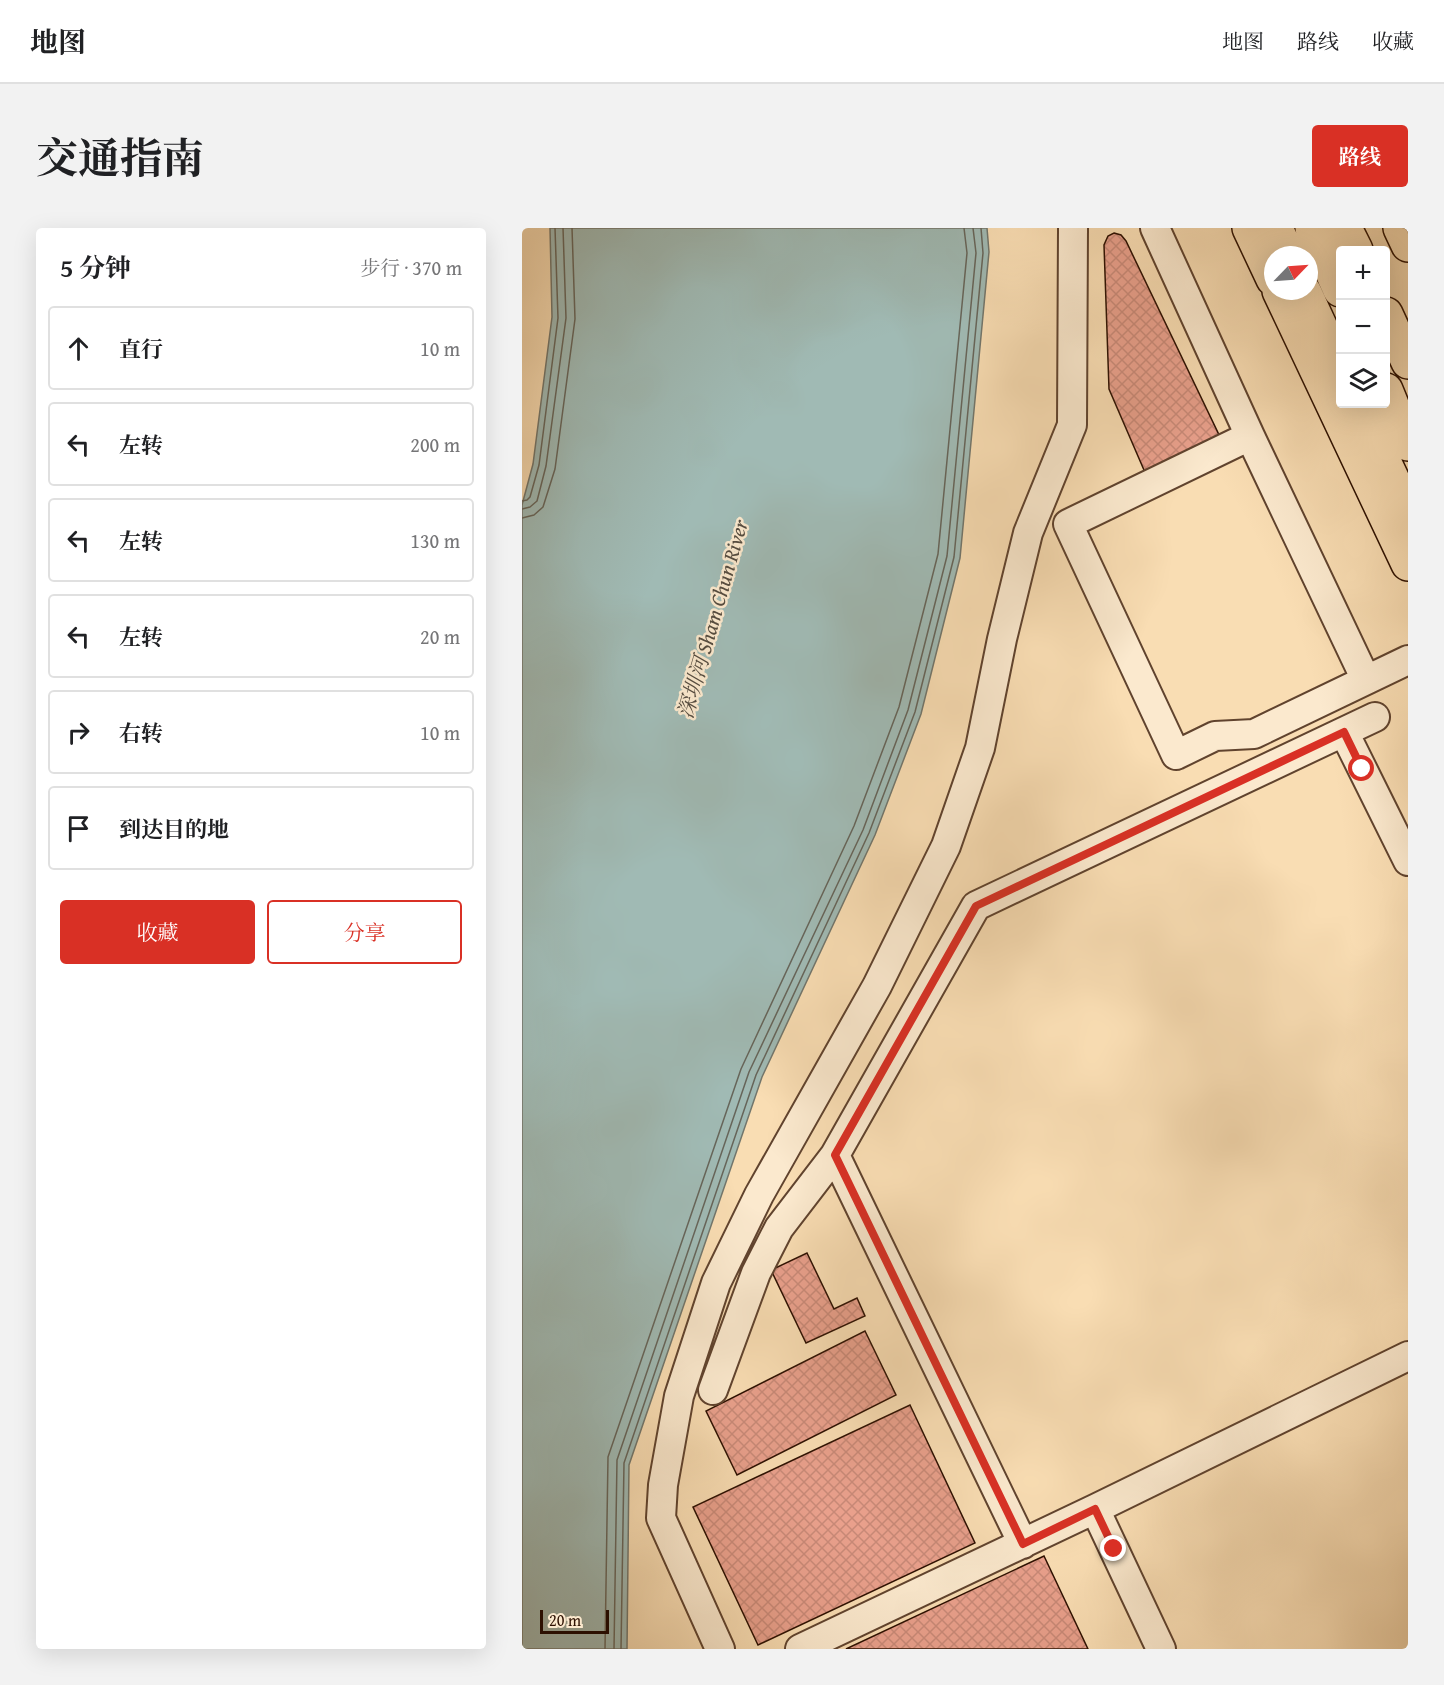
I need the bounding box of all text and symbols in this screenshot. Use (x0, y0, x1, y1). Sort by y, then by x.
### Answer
text: 地图 (30, 21, 86, 62)
text: 地图 (1222, 26, 1264, 57)
text: 路线 (1297, 26, 1339, 57)
text: 收藏 (1372, 26, 1414, 57)
button: 路线 (1312, 125, 1408, 187)
text: 交通指南 (36, 127, 204, 188)
north arrow (1264, 246, 1318, 300)
map controls (1336, 246, 1390, 408)
button: + (1336, 246, 1390, 300)
text: 5 分钟 (60, 248, 131, 287)
text: 步行 · 370 m (360, 253, 462, 282)
button: − (1336, 300, 1390, 354)
icon: ahead (62, 332, 95, 365)
text: 直行 (119, 333, 163, 365)
text: 10 m (420, 334, 460, 363)
button: layers (1336, 354, 1390, 408)
icon: left (62, 428, 95, 461)
text: 左转 (119, 429, 163, 461)
text: 200 m (410, 430, 460, 459)
water label: 深圳河 Sham Chun River (669, 515, 756, 722)
icon: left (62, 524, 95, 557)
text: 左转 (119, 525, 163, 557)
text: 130 m (410, 526, 460, 555)
icon: left (62, 620, 95, 653)
text: 左转 (119, 621, 163, 653)
text: 20 m (420, 622, 460, 651)
icon: right (62, 716, 95, 749)
text: 右转 (119, 717, 163, 749)
text: 10 m (420, 718, 460, 747)
route start (1348, 755, 1374, 781)
icon: arrive (62, 812, 95, 845)
text: 到达目的地 (119, 813, 229, 845)
button: 收藏 (60, 900, 255, 964)
button: 分享 (267, 900, 462, 964)
route end (1100, 1535, 1126, 1561)
scale bar (540, 1607, 609, 1634)
text: 20 m (549, 1608, 581, 1632)

